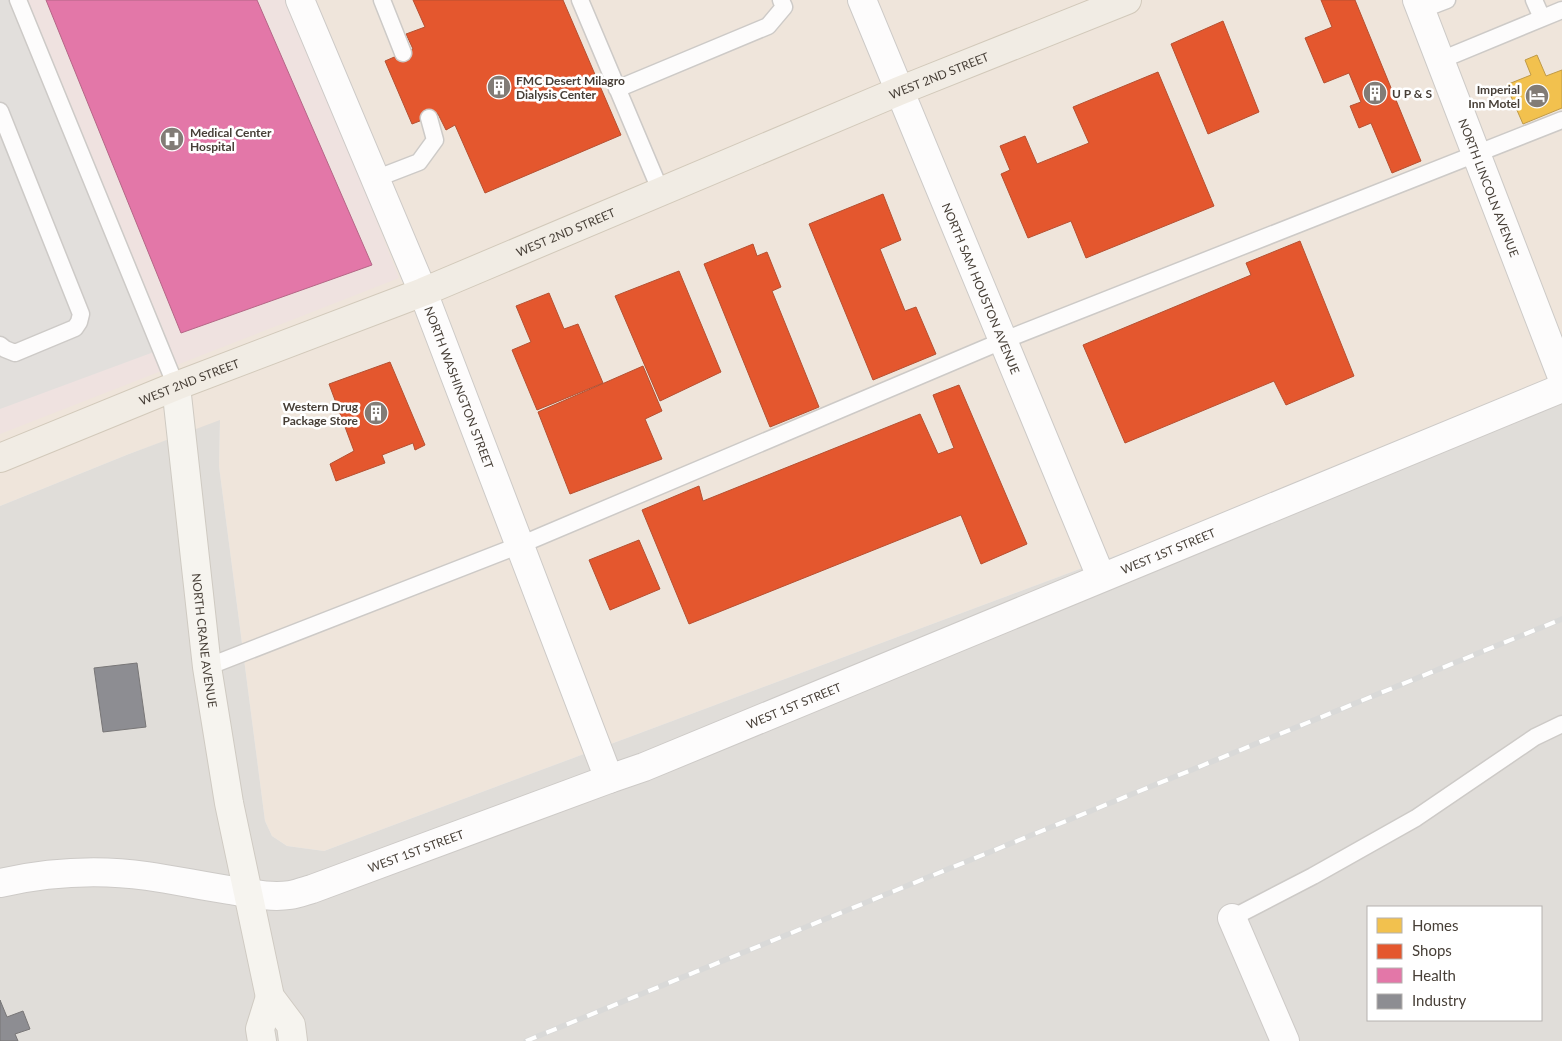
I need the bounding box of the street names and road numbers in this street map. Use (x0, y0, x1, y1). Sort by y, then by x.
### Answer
street label: WEST 2ND STREET (887, 48, 991, 102)
street label: NORTH LINCOLN AVENUE (1456, 116, 1523, 259)
street label: NORTH SAM HOUSTON AVENUE (939, 200, 1024, 376)
street label: WEST 2ND STREET (514, 204, 617, 259)
street label: NORTH WASHINGTON STREET (422, 304, 497, 471)
street label: WEST 2ND STREET (137, 355, 241, 408)
street label: WEST 1ST STREET (1118, 524, 1218, 577)
street label: NORTH CRANE AVENUE (189, 572, 221, 709)
street label: WEST 1ST STREET (744, 679, 843, 731)
street label: WEST 1ST STREET (366, 826, 466, 875)

